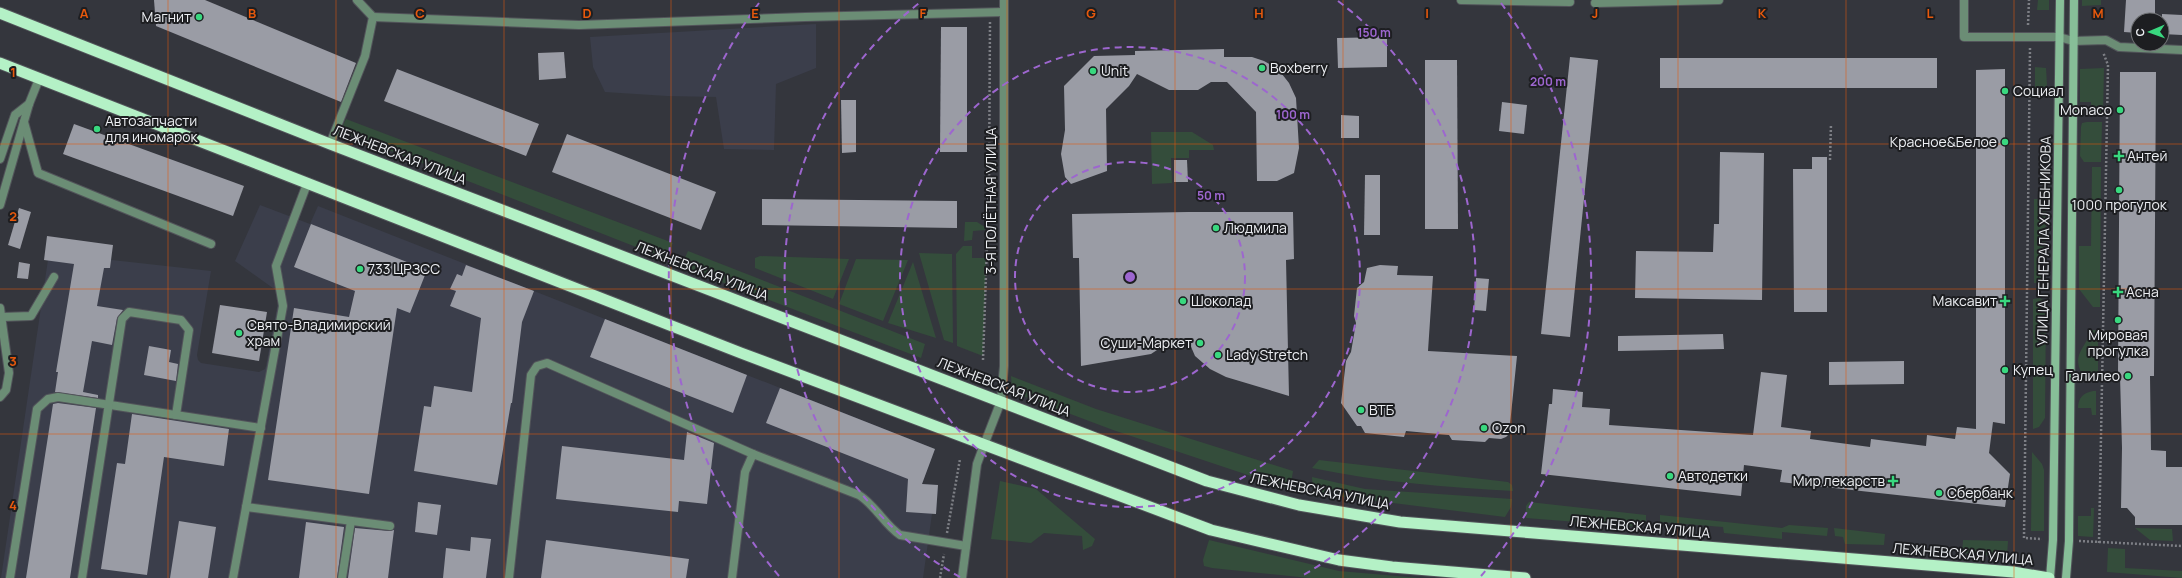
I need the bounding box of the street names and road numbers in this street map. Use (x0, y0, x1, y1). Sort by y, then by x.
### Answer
street label: ЛЕЖНЕВСКАЯ УЛИЦА (331, 120, 470, 189)
street label: 3-Я ПОЛЁТНАЯ УЛИЦА (981, 127, 1000, 275)
street label: УЛИЦА ГЕНЕРАЛА ХЛЕБНИКОВА (2032, 136, 2055, 346)
street label: ЛЕЖНЕВСКАЯ УЛИЦА (633, 236, 772, 305)
street label: ЛЕЖНЕВСКАЯ УЛИЦА (935, 352, 1074, 421)
street label: ЛЕЖНЕВСКАЯ УЛИЦА (1249, 468, 1391, 513)
street label: ЛЕЖНЕВСКАЯ УЛИЦА (1569, 511, 1711, 542)
street label: ЛЕЖНЕВСКАЯ УЛИЦА (1892, 538, 2034, 569)

